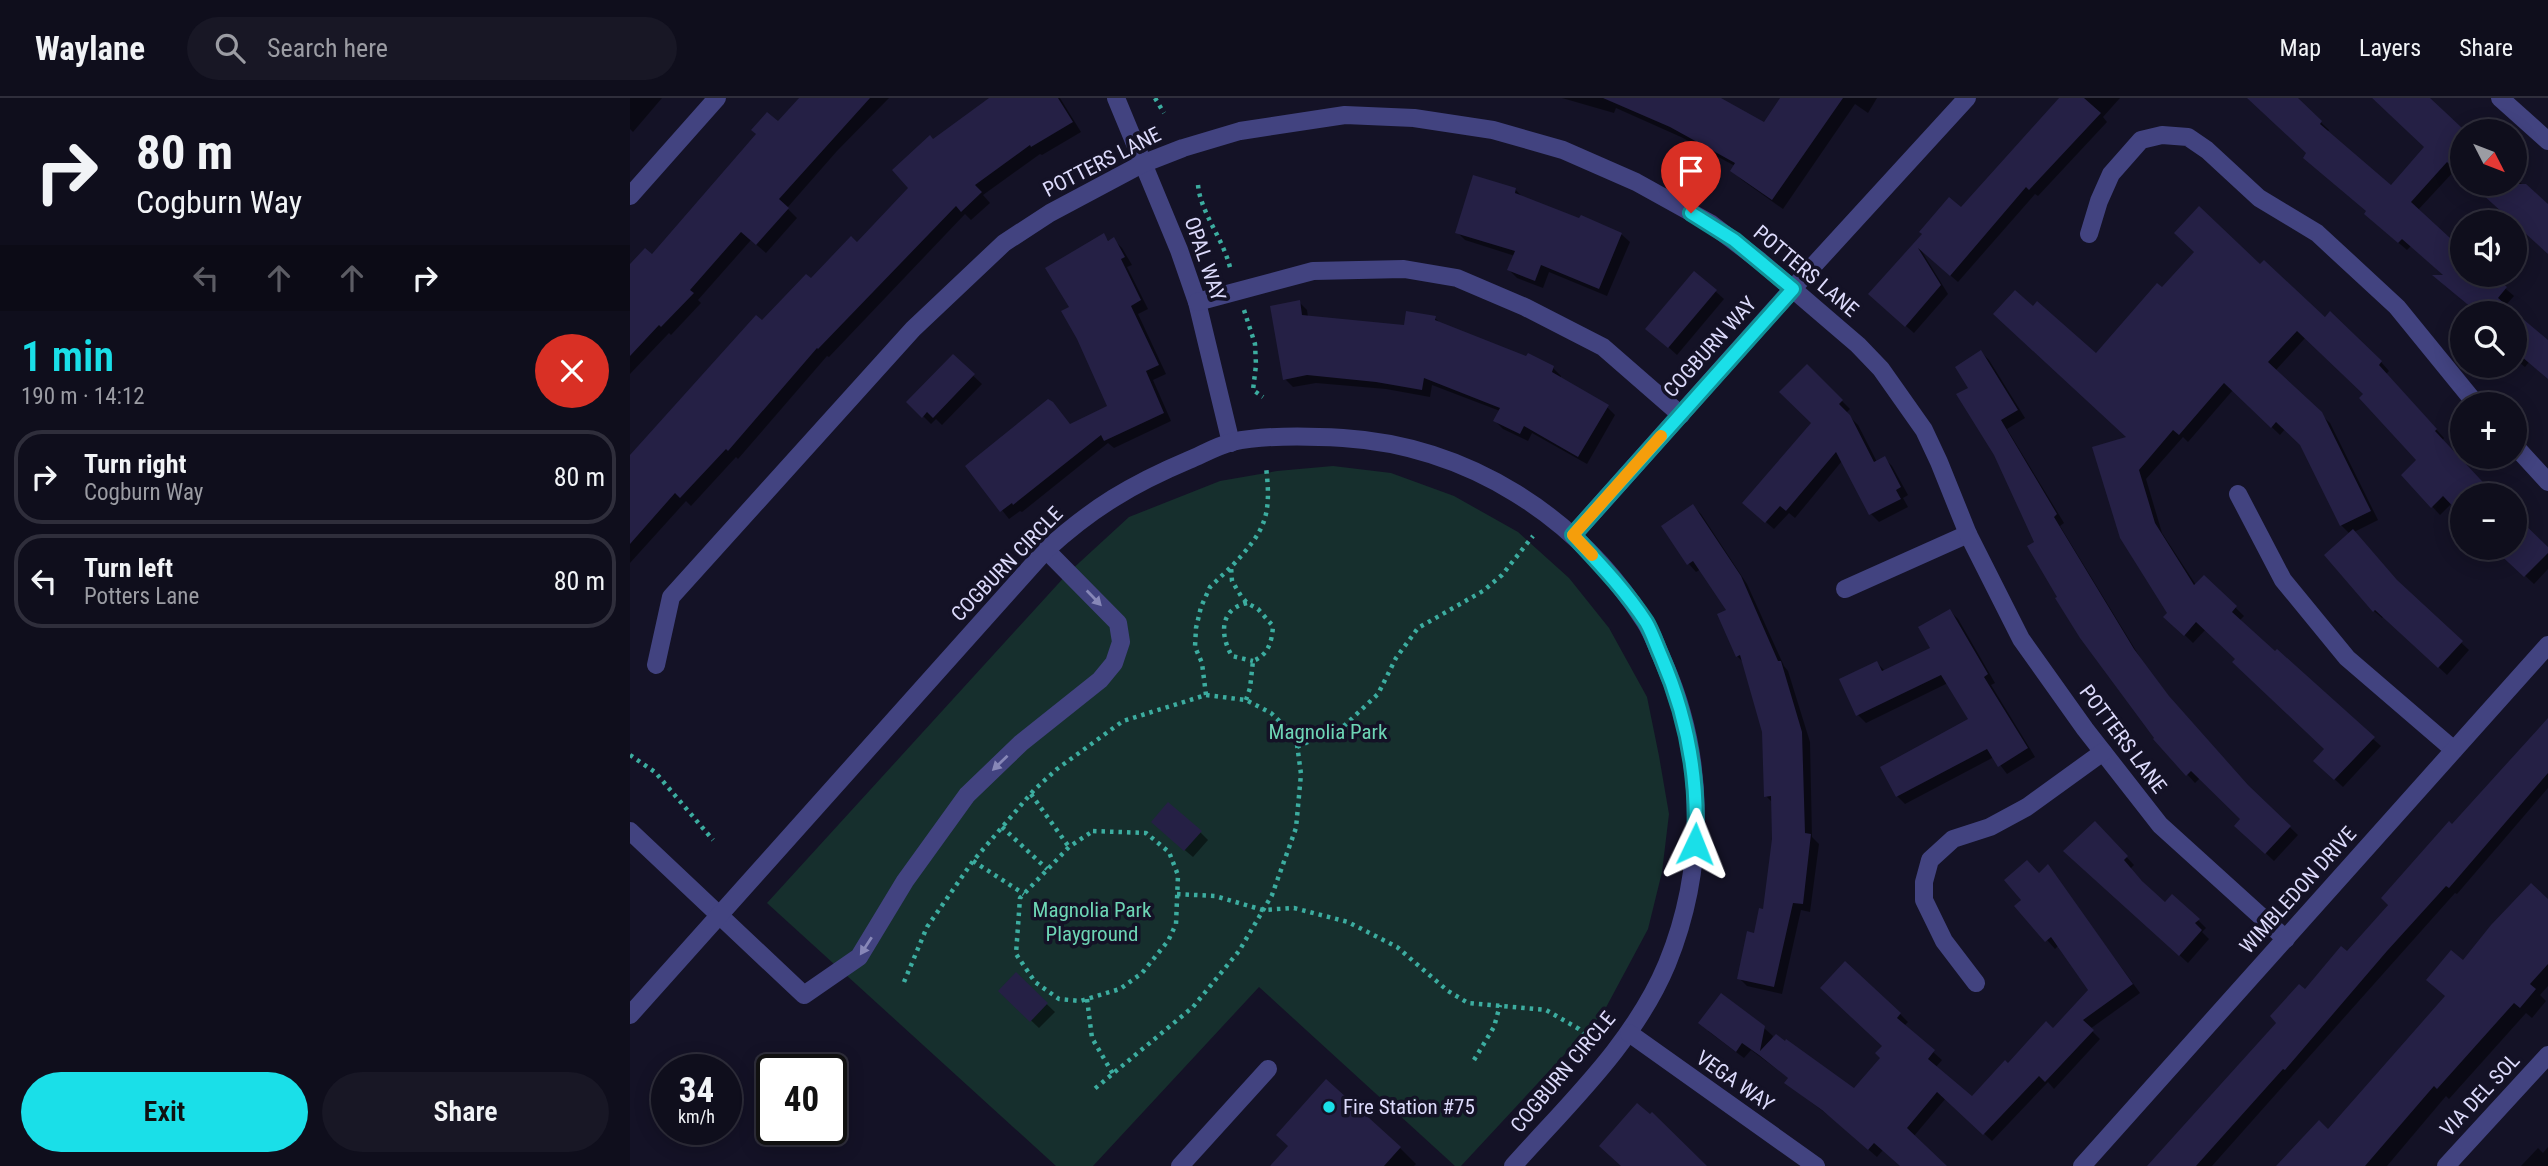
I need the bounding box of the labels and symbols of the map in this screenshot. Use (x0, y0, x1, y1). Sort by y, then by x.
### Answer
north arrow (2450, 119, 2527, 196)
street label: POTTERS LANE (1039, 122, 1165, 202)
pin (1661, 141, 1721, 213)
street label: OPAL WAY (1179, 214, 1231, 304)
street label: POTTERS LANE (1749, 220, 1863, 322)
street label: COGBURN WAY (1659, 292, 1761, 402)
street label: COGBURN CIRCLE (946, 502, 1068, 626)
one-way arrow (1086, 590, 1103, 607)
street label: POTTERS LANE (2075, 680, 2171, 798)
park label: Magnolia Park (1269, 720, 1388, 744)
one-way arrow (992, 755, 1009, 771)
position arrow (1658, 807, 1732, 881)
street label: WIMBLEDON DRIVE (2235, 822, 2361, 958)
park label: Magnolia Park Playground (1033, 898, 1152, 946)
one-way arrow (860, 936, 873, 956)
street label: COGBURN CIRCLE (1506, 1007, 1620, 1137)
street label: VEGA WAY (1692, 1046, 1778, 1116)
street label: VIA DEL SOL (2435, 1048, 2525, 1142)
speed limit sign: 40 (756, 1054, 847, 1145)
place label: Fire Station #75 (1343, 1095, 1475, 1119)
marker: Fire Station #75 (1321, 1099, 1337, 1115)

